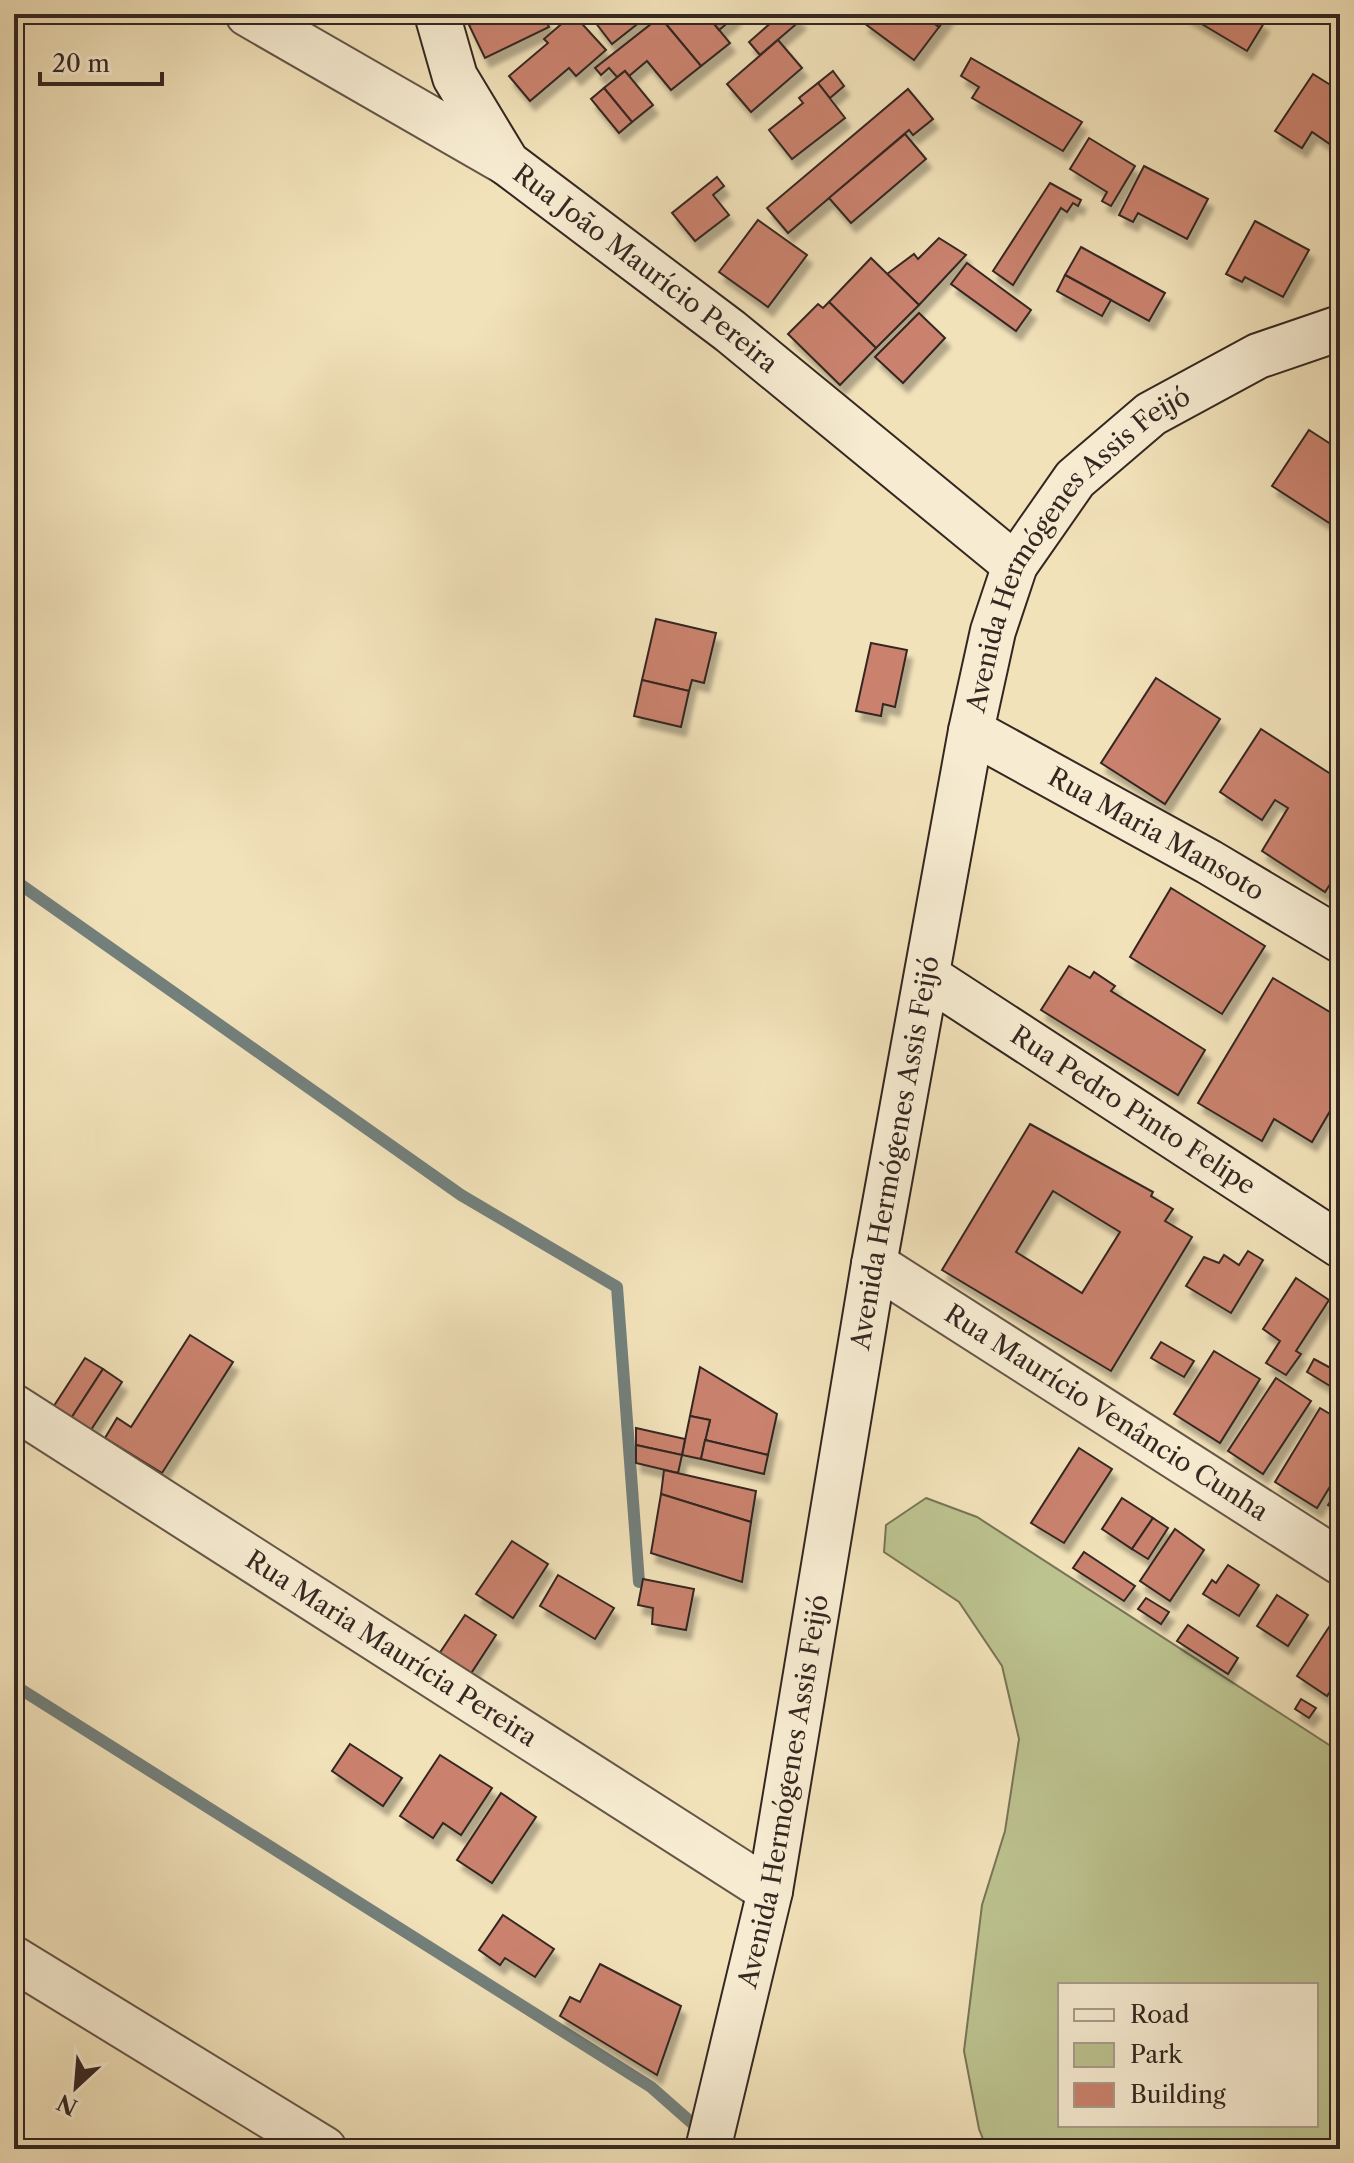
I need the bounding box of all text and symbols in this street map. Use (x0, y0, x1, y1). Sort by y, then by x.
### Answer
scale bar (40, 36, 162, 86)
text: 20 m (52, 49, 110, 78)
street label: Rua João Maurício Pereira (507, 157, 785, 380)
street label: Avenida Hermógenes Assis Feijó (959, 380, 1196, 716)
street label: Rua Maria Mansoto (1043, 761, 1270, 907)
street label: Avenida Hermógenes Assis Feijó (844, 953, 946, 1353)
street label: Rua Pedro Pinto Felipe (1005, 1019, 1262, 1202)
street label: Rua Maurício Venâncio Cunha (939, 1297, 1274, 1528)
street label: Rua Maria Maurícia Pereira (240, 1543, 543, 1754)
street label: Avenida Hermógenes Assis Feijó (731, 1592, 835, 1992)
legend (1058, 1983, 1318, 2127)
text: Road (1130, 2000, 1190, 2029)
text: Park (1130, 2040, 1183, 2069)
north arrow (36, 2047, 116, 2127)
text: Building (1130, 2080, 1226, 2109)
text: N (53, 2088, 82, 2121)

